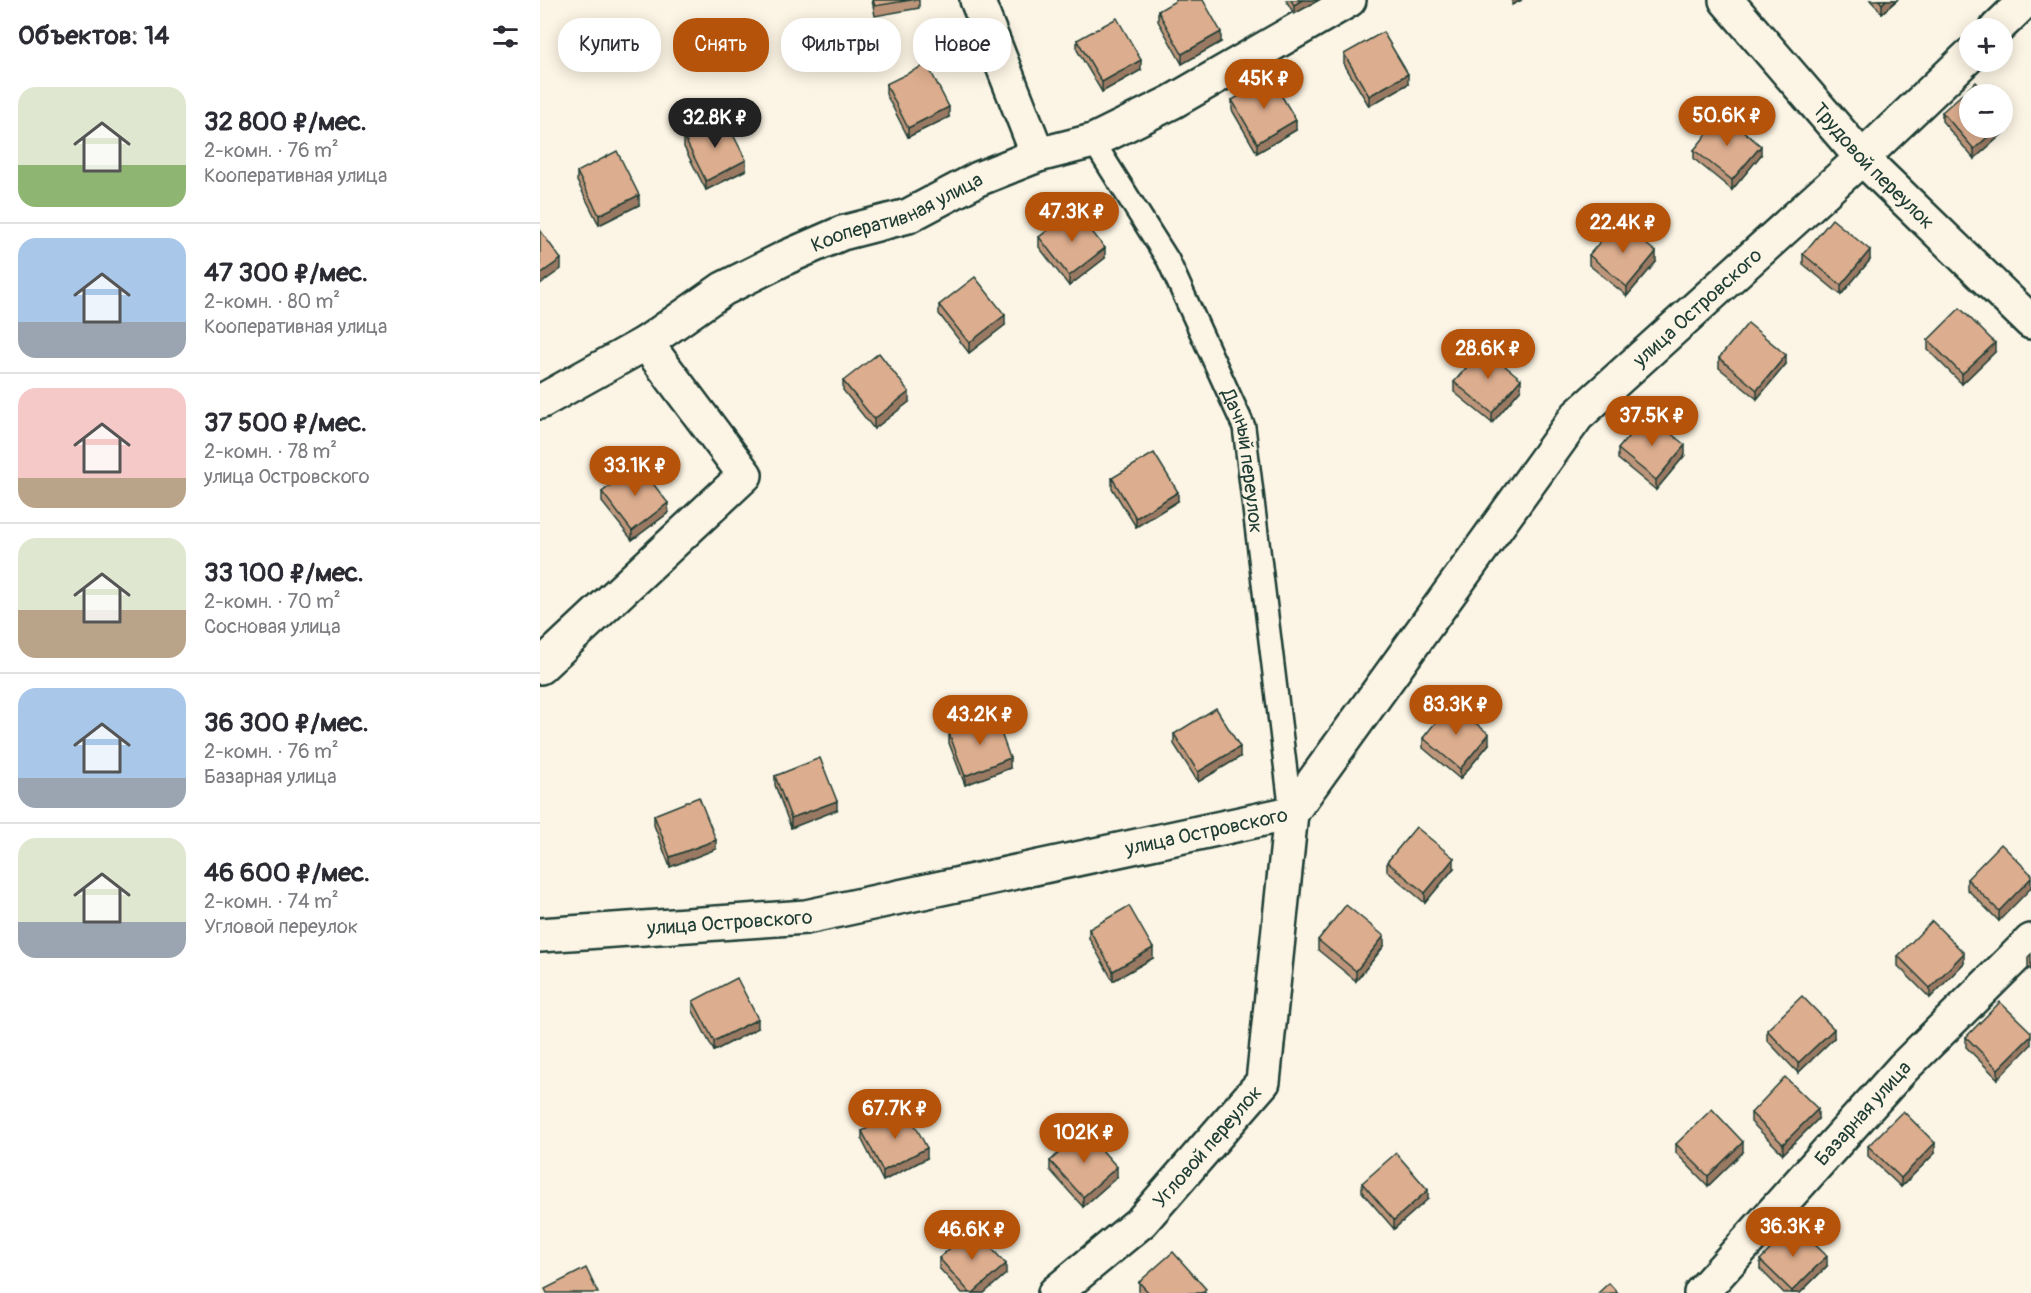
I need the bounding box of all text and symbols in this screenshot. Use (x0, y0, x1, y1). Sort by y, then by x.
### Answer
chip: Купить (558, 18, 661, 72)
chip: Снять (673, 18, 769, 72)
chip: Фильтры (781, 18, 901, 72)
chip: Новое (913, 18, 1011, 72)
map controls (1959, 18, 2013, 138)
button: + (1959, 18, 2013, 72)
text: Объектов: 14 (18, 20, 169, 52)
icon: filters (489, 20, 522, 53)
pin: 45K ₽ (1222, 59, 1306, 110)
text: 45K ₽ (1239, 66, 1289, 91)
button: − (1959, 84, 2013, 138)
pin: 50.6K ₽ (1672, 96, 1782, 147)
street label: Трудовой переулок (1807, 97, 1940, 234)
pin: 32.8K ₽ (660, 98, 770, 149)
text: 50.6K ₽ (1693, 103, 1761, 128)
text: 32.8K ₽ (682, 105, 748, 130)
text: 32 800 ₽/мес. (204, 106, 367, 138)
icon: home (66, 111, 138, 183)
text: 2-комн. · 76 m² (204, 138, 339, 163)
text: Кооперативная улица (204, 163, 387, 188)
street label: Кооперативная улица (807, 166, 987, 258)
pin: 47.3K ₽ (1017, 192, 1127, 243)
text: 47.3K ₽ (1039, 199, 1105, 224)
pin: 22.4K ₽ (1568, 203, 1678, 254)
text: 22.4K ₽ (1590, 210, 1656, 235)
street label: улица Островского (1627, 242, 1767, 373)
text: 47 300 ₽/мес. (204, 257, 368, 289)
icon: home (66, 262, 138, 334)
text: 2-комн. · 80 m² (204, 289, 340, 314)
text: Кооперативная улица (204, 314, 387, 339)
pin: 28.6K ₽ (1433, 329, 1543, 380)
text: 28.6K ₽ (1455, 336, 1521, 361)
street label: Дачный переулок (1215, 384, 1269, 534)
pin: 37.5K ₽ (1597, 396, 1707, 447)
text: 37.5K ₽ (1619, 403, 1685, 428)
text: 37 500 ₽/мес. (204, 407, 367, 439)
icon: home (66, 412, 138, 484)
text: 2-комн. · 78 m² (204, 439, 337, 464)
pin: 33.1K ₽ (580, 446, 690, 497)
text: 33.1K ₽ (604, 453, 666, 478)
text: улица Островского (204, 464, 369, 489)
text: 33 100 ₽/мес. (204, 557, 364, 589)
icon: home (66, 562, 138, 634)
text: 2-комн. · 70 m² (204, 589, 341, 614)
text: Сосновая улица (204, 614, 341, 639)
pin: 83.3K ₽ (1401, 685, 1511, 736)
text: 83.3K ₽ (1423, 692, 1489, 717)
pin: 43.2K ₽ (925, 695, 1035, 746)
text: 43.2K ₽ (947, 702, 1013, 727)
text: 36 300 ₽/мес. (204, 707, 369, 739)
icon: home (66, 712, 138, 784)
text: 2-комн. · 76 m² (204, 739, 339, 764)
text: Базарная улица (204, 764, 337, 789)
street label: улица Островского (1122, 802, 1290, 861)
text: 46 600 ₽/мес. (204, 857, 370, 889)
icon: home (66, 862, 138, 934)
text: 2-комн. · 74 m² (204, 889, 339, 914)
street label: улица Островского (645, 903, 815, 940)
text: Угловой переулок (204, 914, 358, 939)
street label: Базарная улица (1809, 1055, 1916, 1171)
street label: Угловой переулок (1147, 1080, 1267, 1213)
pin: 67.7K ₽ (840, 1089, 950, 1140)
text: 67.7K ₽ (862, 1096, 928, 1121)
pin: 102K ₽ (1035, 1113, 1133, 1164)
text: 102K ₽ (1053, 1120, 1115, 1145)
pin: 36.3K ₽ (1738, 1207, 1848, 1258)
pin: 46.6K ₽ (917, 1210, 1027, 1261)
text: 36.3K ₽ (1760, 1214, 1826, 1239)
text: 46.6K ₽ (938, 1217, 1006, 1242)

